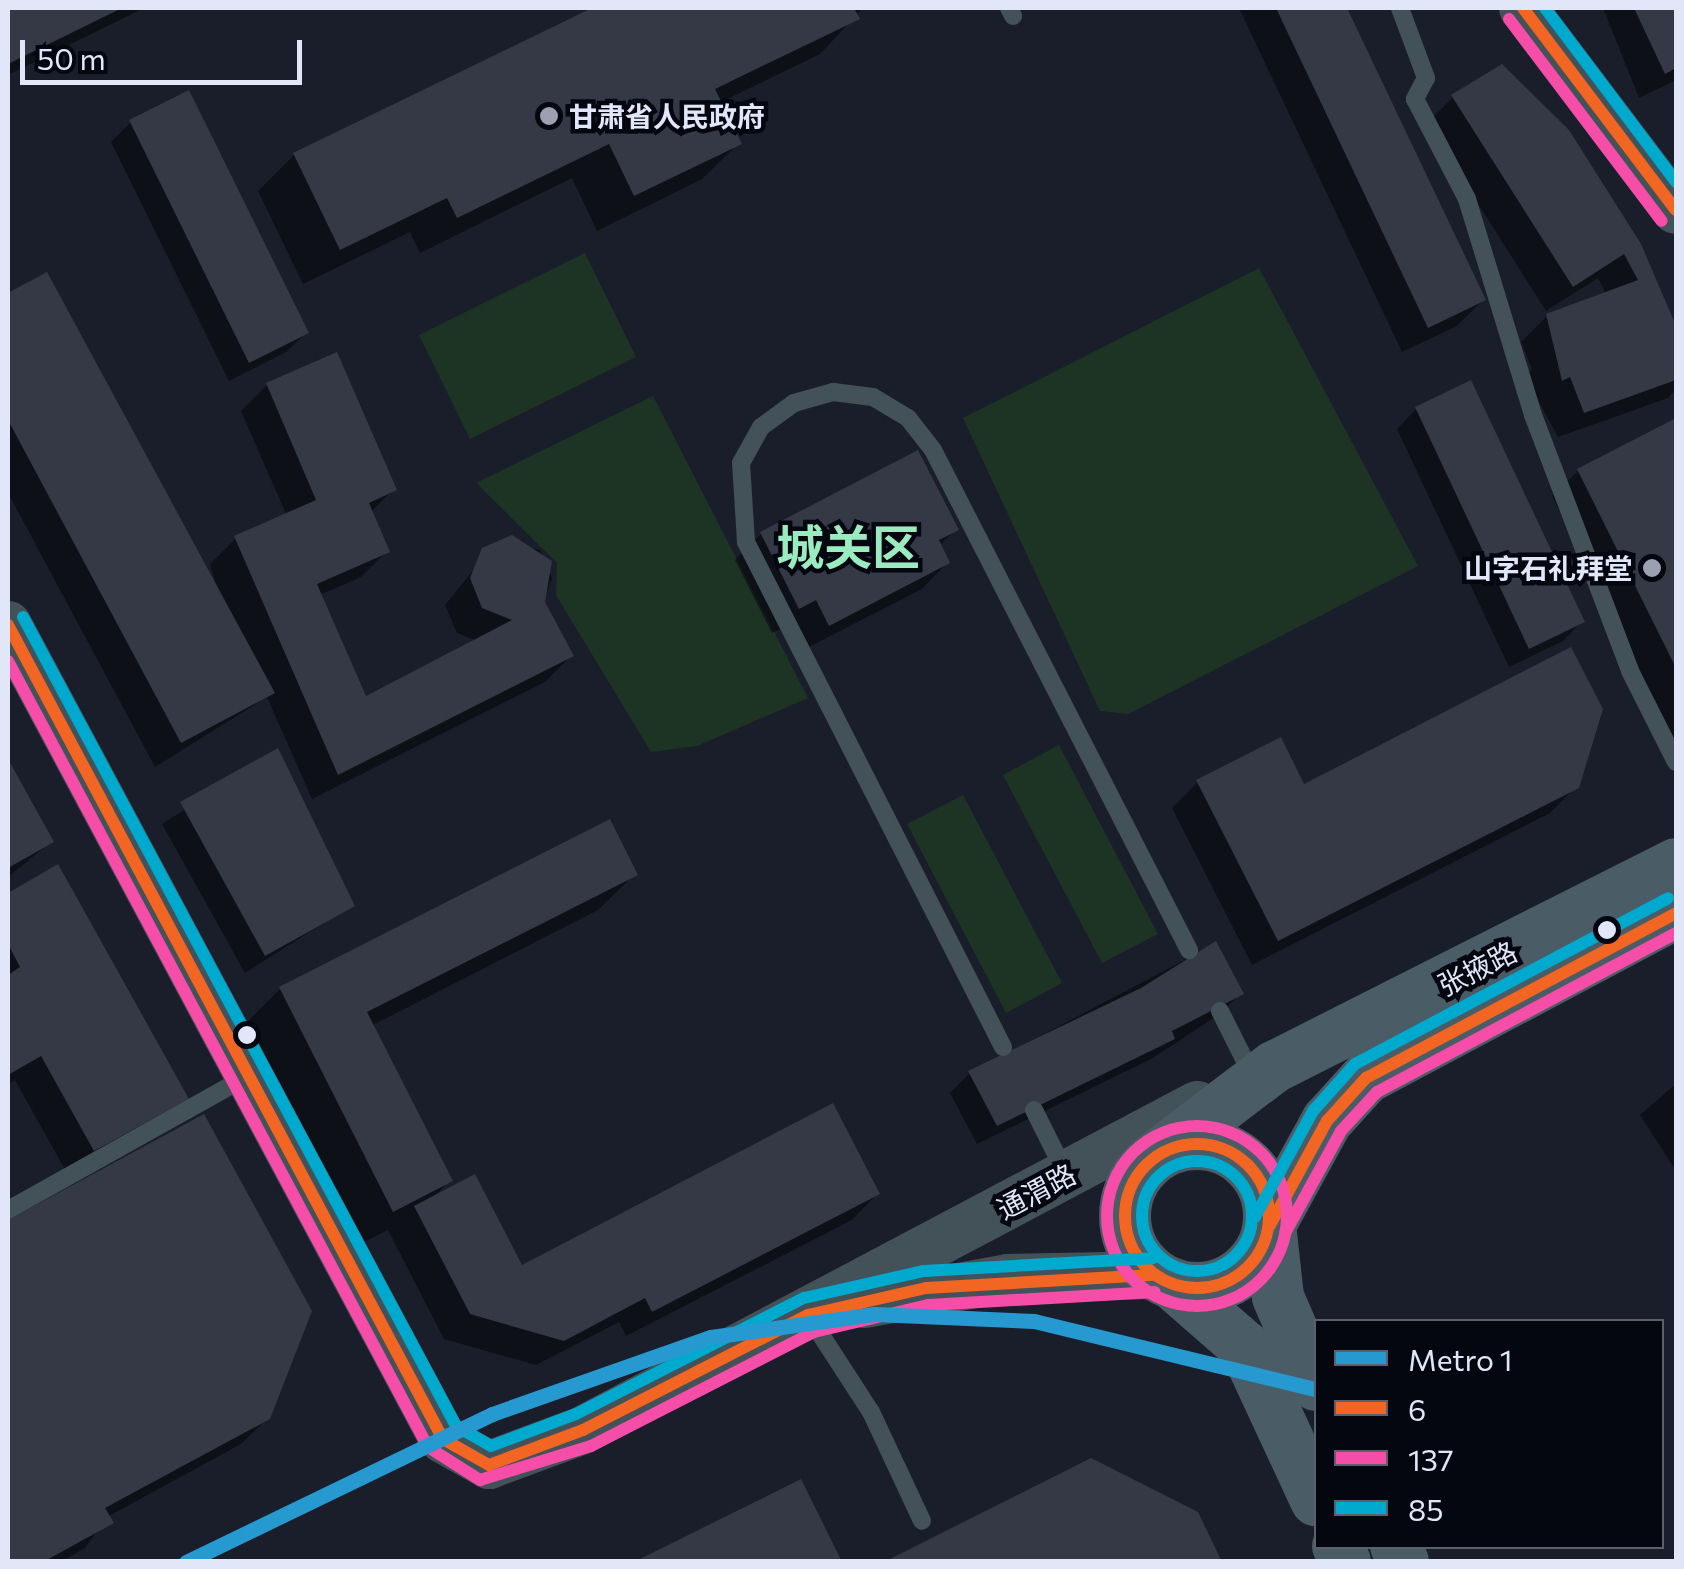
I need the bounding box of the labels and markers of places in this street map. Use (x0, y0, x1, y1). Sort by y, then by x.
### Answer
place label: 甘肃省人民政府 (569, 99, 765, 133)
marker: 甘肃省人民政府 (538, 105, 560, 127)
place label: 山字石礼拜堂 (1464, 551, 1632, 585)
marker: 山字石礼拜堂 (1641, 557, 1663, 579)
unlabelled marker (1597, 920, 1617, 940)
unlabelled marker (237, 1025, 257, 1045)

